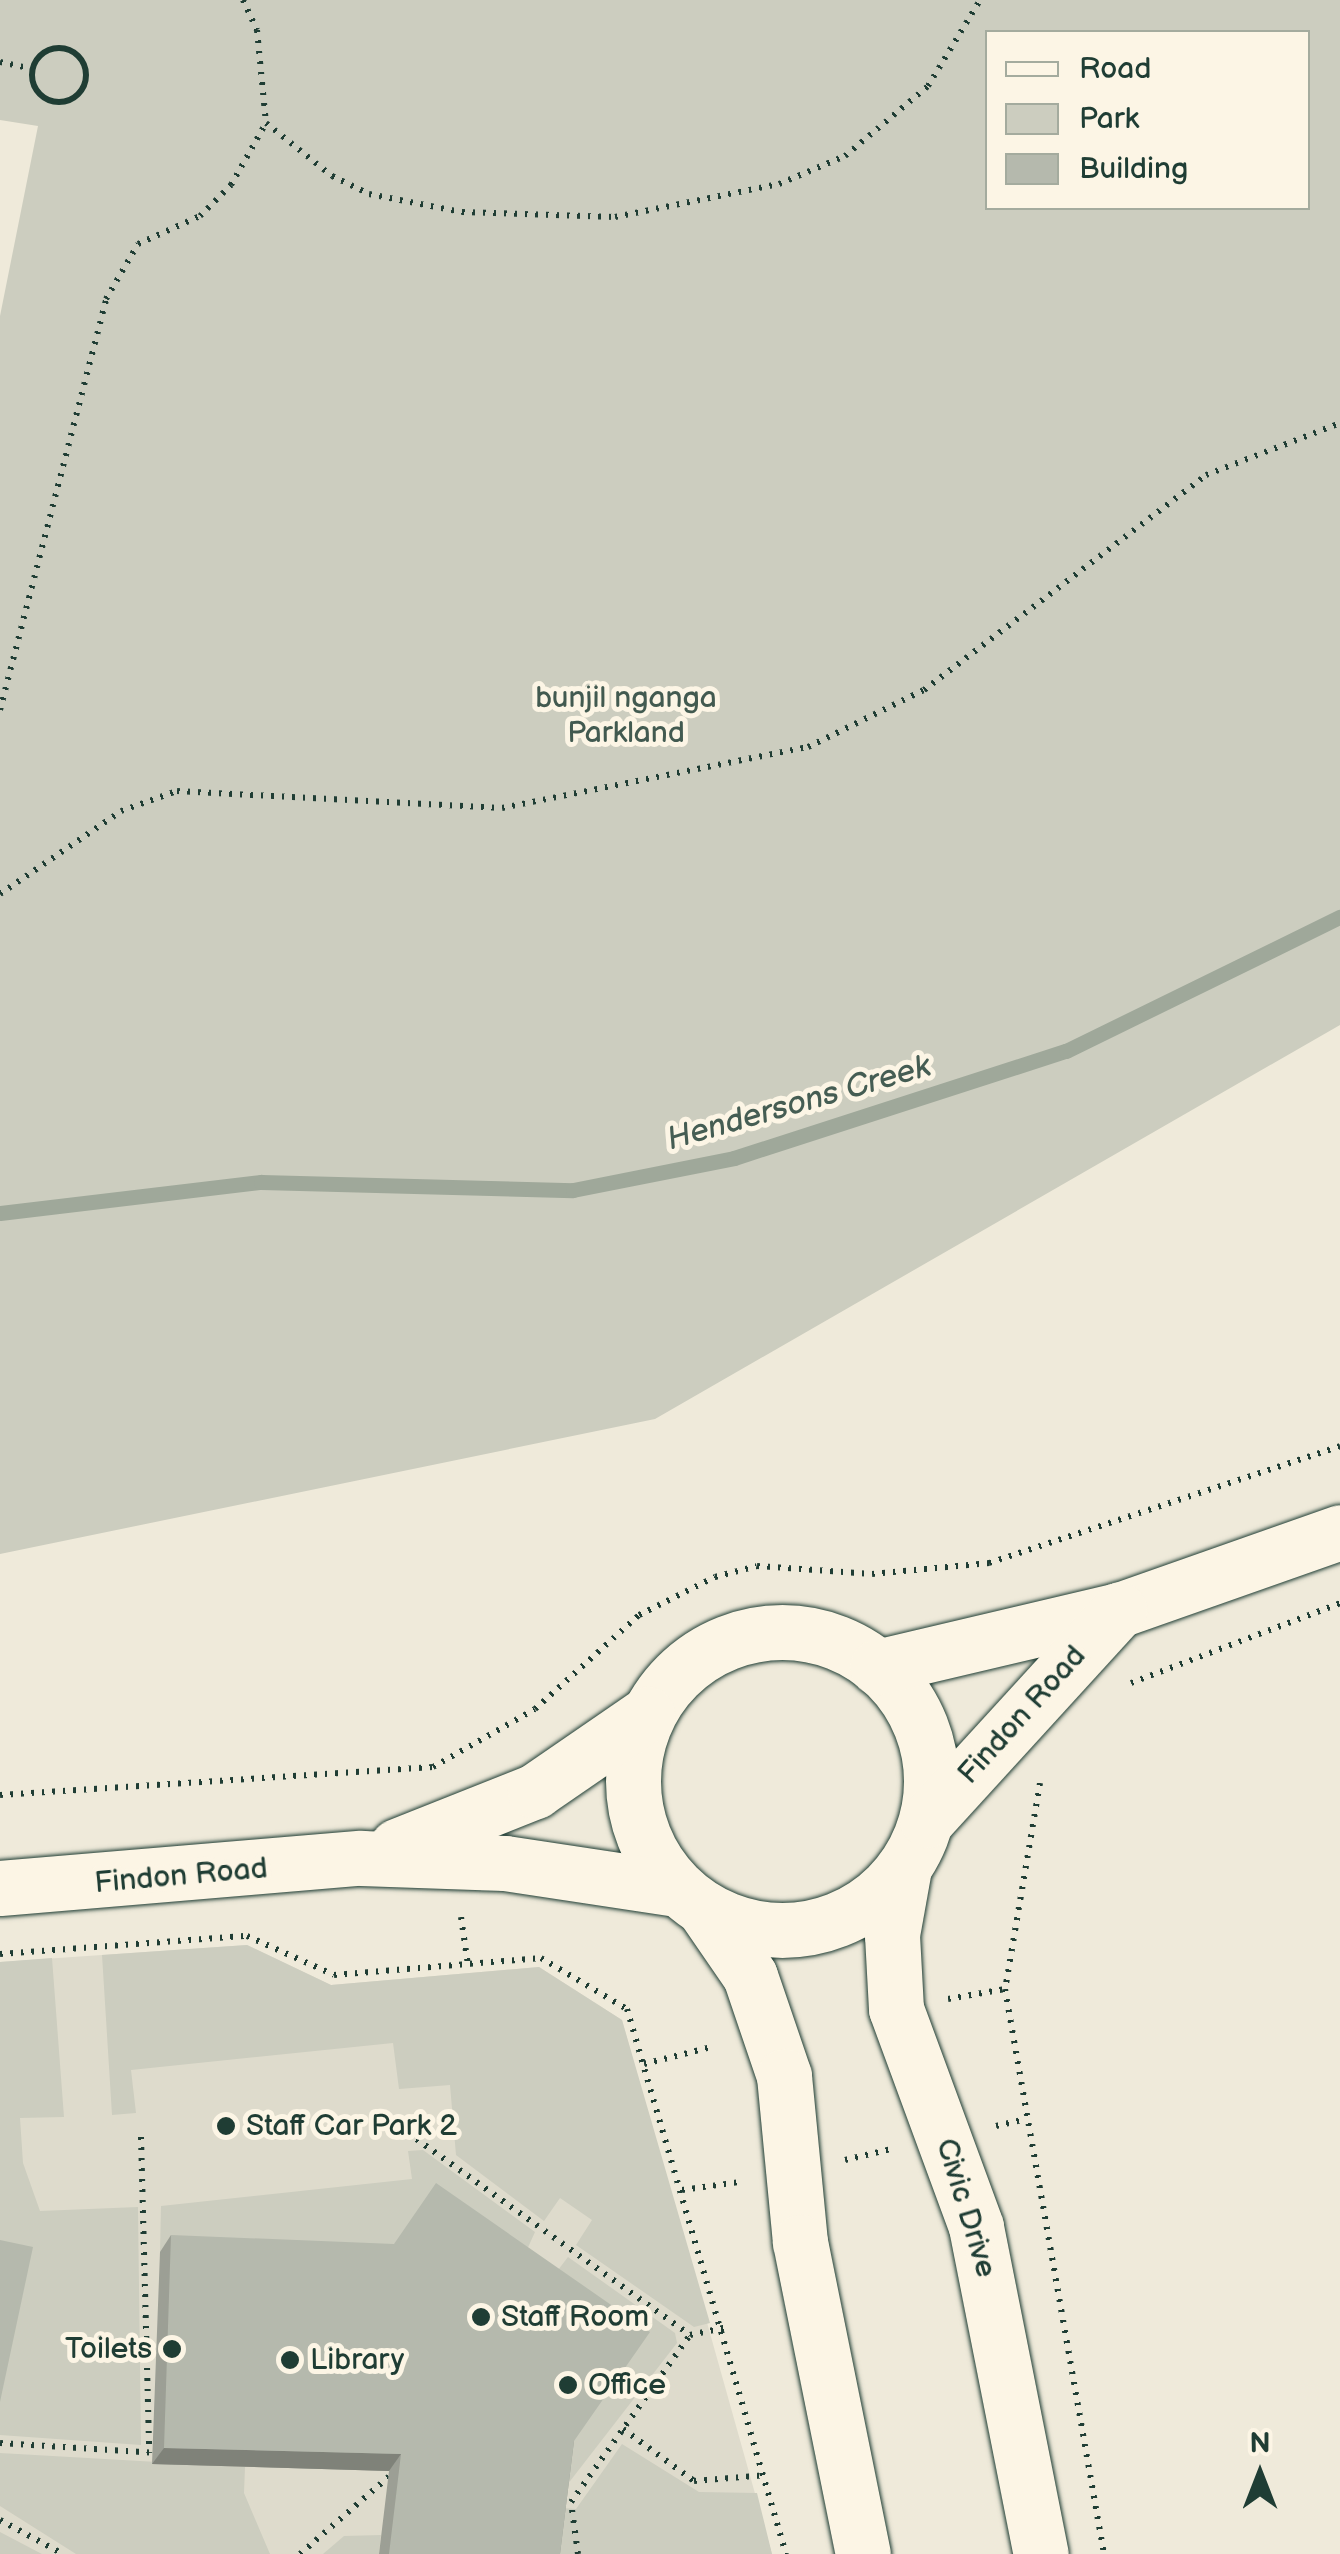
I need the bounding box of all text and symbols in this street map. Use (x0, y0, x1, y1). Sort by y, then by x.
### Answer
legend (985, 30, 1310, 210)
text: Road (1079, 51, 1152, 87)
text: Park (1079, 101, 1139, 137)
text: Building (1079, 151, 1188, 187)
park label: bunjil nganga Parkland (535, 680, 717, 750)
water label: Hendersons Creek (663, 1048, 935, 1160)
street label: Findon Road (951, 1638, 1093, 1792)
street label: Findon Road (93, 1851, 269, 1901)
place label: Staff Car Park 2 (246, 2108, 457, 2144)
marker: Staff Car Park 2 (215, 2115, 237, 2137)
street label: Civic Drive (928, 2134, 1004, 2282)
place label: Staff Room (501, 2299, 649, 2335)
marker: Staff Room (470, 2306, 492, 2328)
place label: Toilets (65, 2331, 152, 2367)
marker: Toilets (161, 2338, 183, 2360)
place label: Library (310, 2342, 404, 2378)
marker: Library (279, 2349, 301, 2371)
place label: Office (588, 2367, 666, 2403)
marker: Office (557, 2374, 579, 2396)
north arrow (1210, 2424, 1310, 2524)
text: N (1249, 2427, 1271, 2460)

